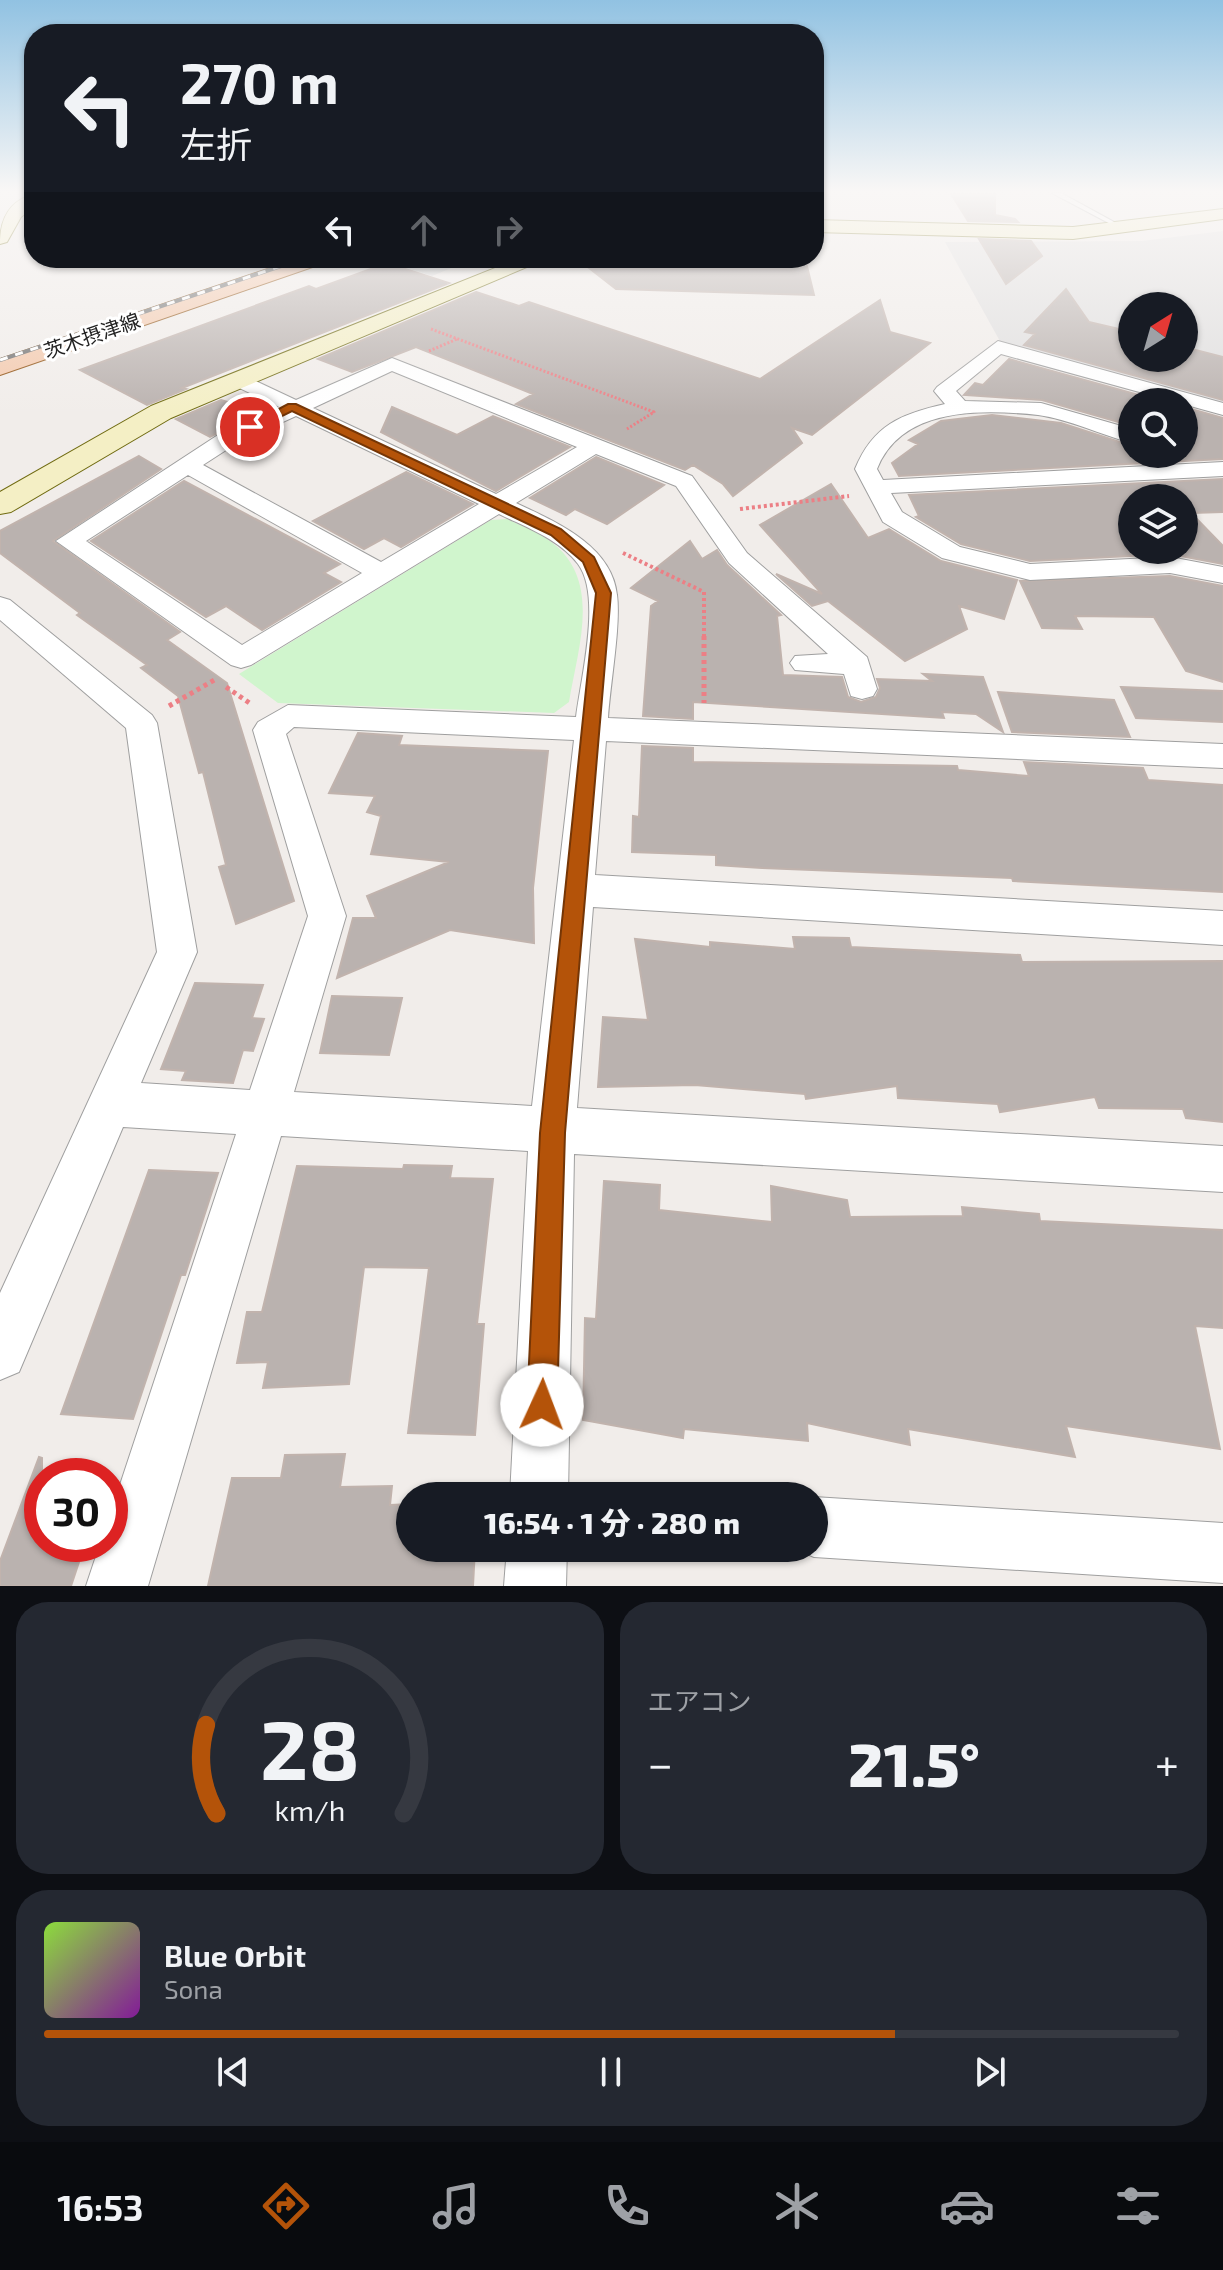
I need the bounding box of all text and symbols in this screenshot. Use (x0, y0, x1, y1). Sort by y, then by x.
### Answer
text: 270 m (180, 48, 339, 115)
icon: left (48, 56, 152, 160)
text: 左折 (180, 122, 252, 165)
icon: left (318, 208, 362, 252)
icon: ahead (402, 208, 446, 252)
icon: right (486, 208, 530, 252)
north arrow (1118, 292, 1198, 372)
map controls (1118, 292, 1198, 564)
street label: 茨木摂津線 (40, 307, 143, 363)
button: search (1118, 388, 1198, 468)
pin (216, 393, 284, 461)
icon: arrive (228, 405, 272, 449)
button: layers (1118, 484, 1198, 564)
position arrow (500, 1363, 584, 1447)
speed limit sign: 30 (24, 1458, 128, 1562)
text: 16:54 · 1 分 · 280 m (484, 1504, 740, 1540)
text: エアコン (648, 1685, 752, 1716)
text: 28 (260, 1697, 360, 1797)
text: 21.5° (848, 1727, 980, 1799)
text: − (648, 1736, 673, 1789)
text: + (1155, 1736, 1179, 1789)
text: km/h (274, 1792, 345, 1827)
text: Blue Orbit (164, 1937, 306, 1973)
text: Sona (164, 1973, 223, 2004)
icon: previous (211, 2050, 255, 2094)
icon: pause (589, 2050, 633, 2094)
icon: next (968, 2050, 1012, 2094)
icon: directions (258, 2178, 314, 2234)
icon: music (428, 2178, 484, 2234)
icon: phone (599, 2178, 655, 2234)
icon: climate (769, 2178, 825, 2234)
icon: car (939, 2178, 995, 2234)
icon: filters (1110, 2178, 1166, 2234)
text: 16:53 (57, 2185, 144, 2228)

